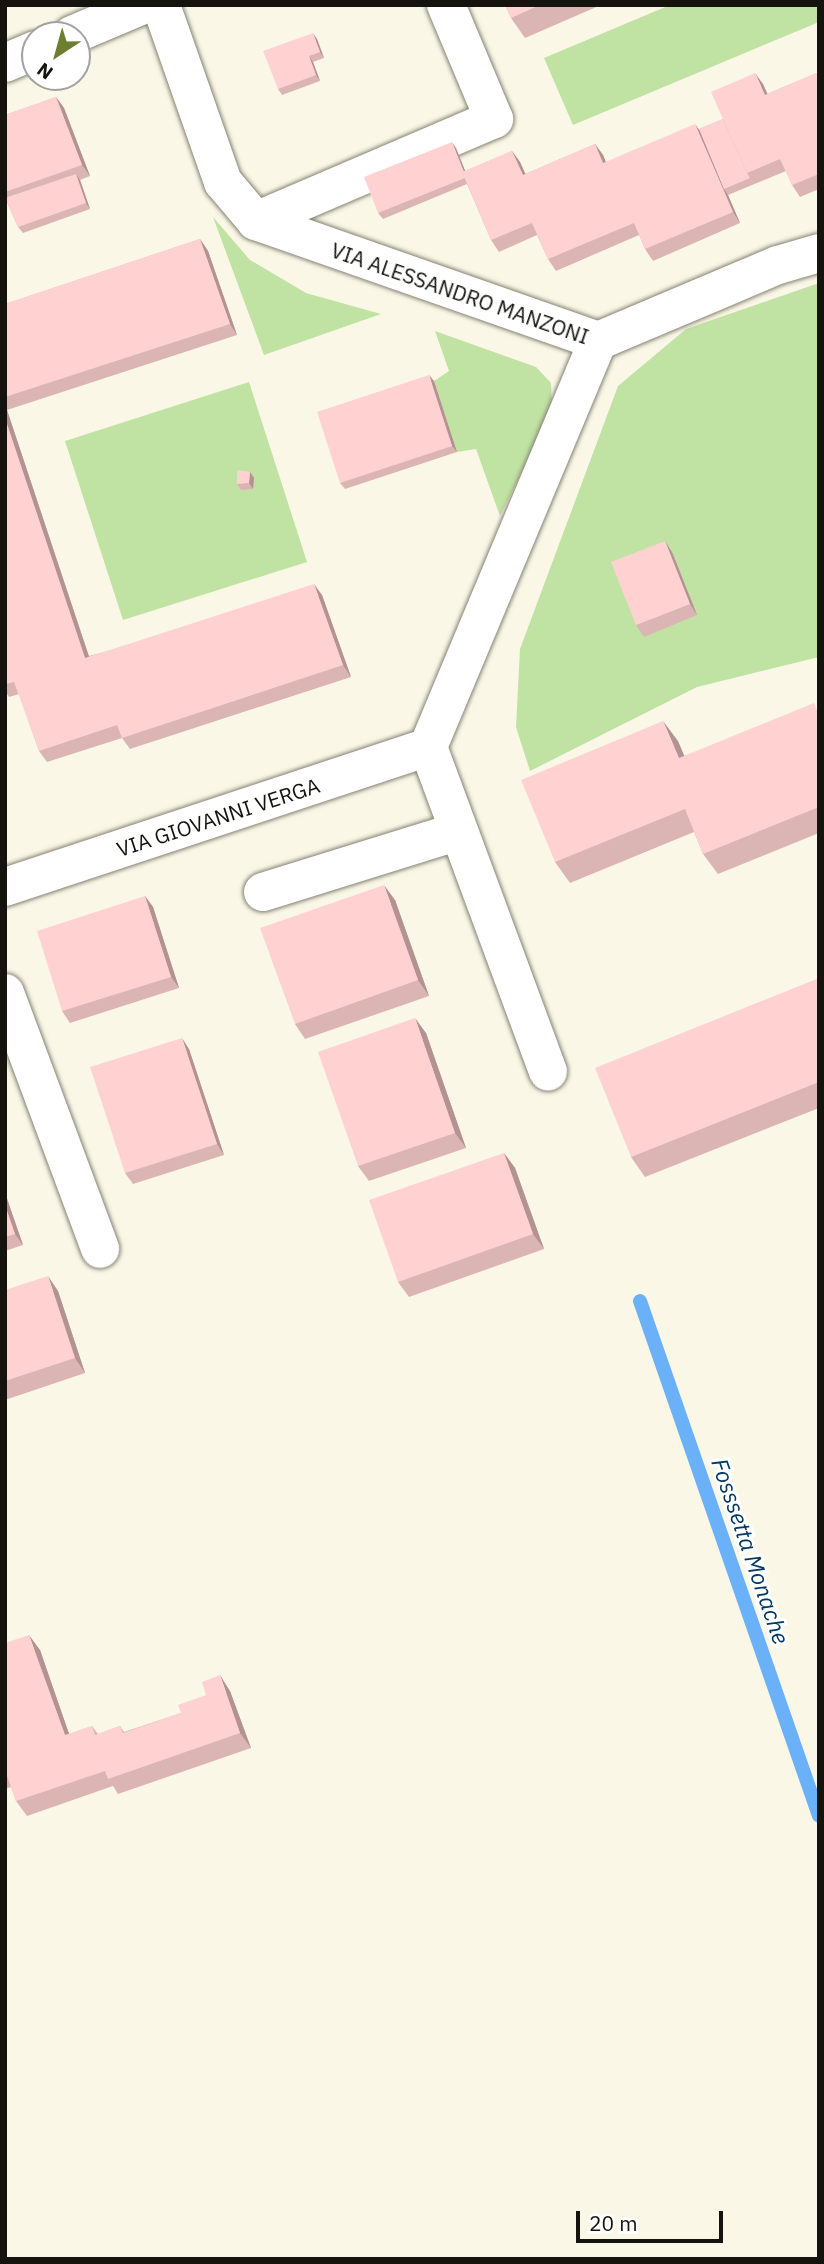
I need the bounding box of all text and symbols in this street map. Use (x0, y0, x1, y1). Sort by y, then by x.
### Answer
north arrow (21, 21, 91, 91)
text: N (32, 58, 57, 85)
street label: VIA ALESSANDRO MANZONI (328, 237, 592, 349)
street label: VIA GIOVANNI VERGA (113, 772, 323, 862)
water label: Fosssetta Monache (706, 1454, 796, 1648)
scale bar (579, 2198, 726, 2242)
text: 20 m (589, 2209, 638, 2237)

